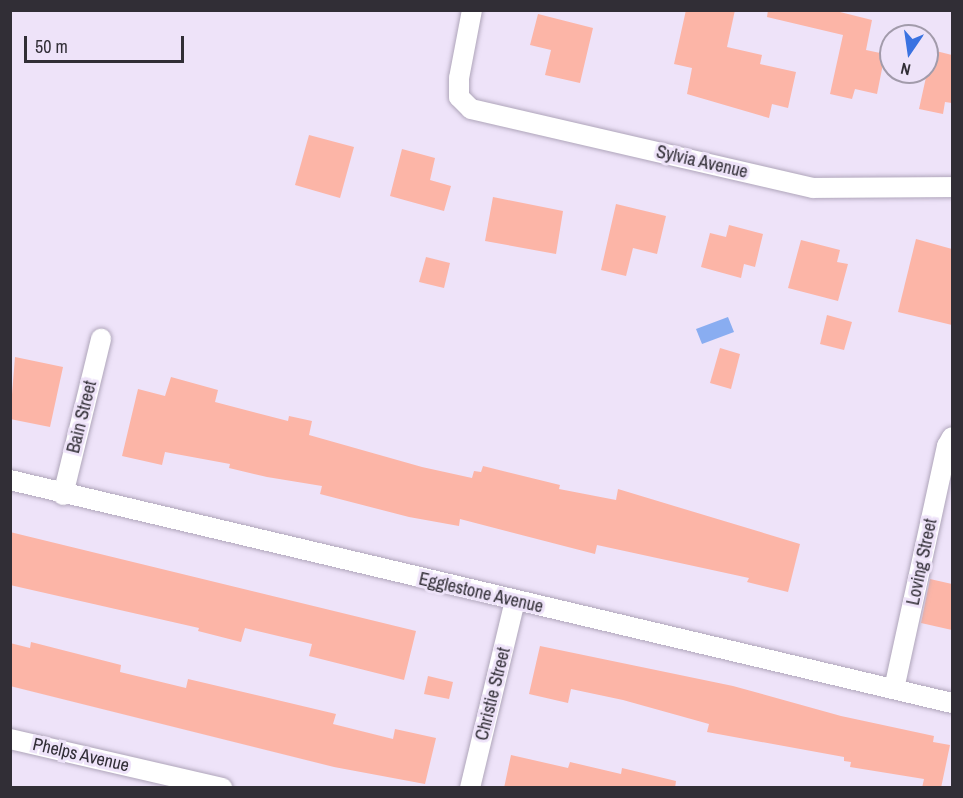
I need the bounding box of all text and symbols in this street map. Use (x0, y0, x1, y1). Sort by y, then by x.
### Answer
scale bar (27, 24, 188, 62)
north arrow (879, 24, 939, 84)
text: 50 m (35, 34, 68, 59)
text: N (898, 58, 913, 81)
street label: Sylvia Avenue (654, 141, 750, 183)
street label: Bain Street (63, 379, 101, 455)
street label: Loving Street (902, 517, 942, 607)
street label: Egglestone Avenue (416, 568, 546, 618)
street label: Christie Street (471, 645, 515, 743)
street label: Phelps Avenue (30, 733, 132, 777)

